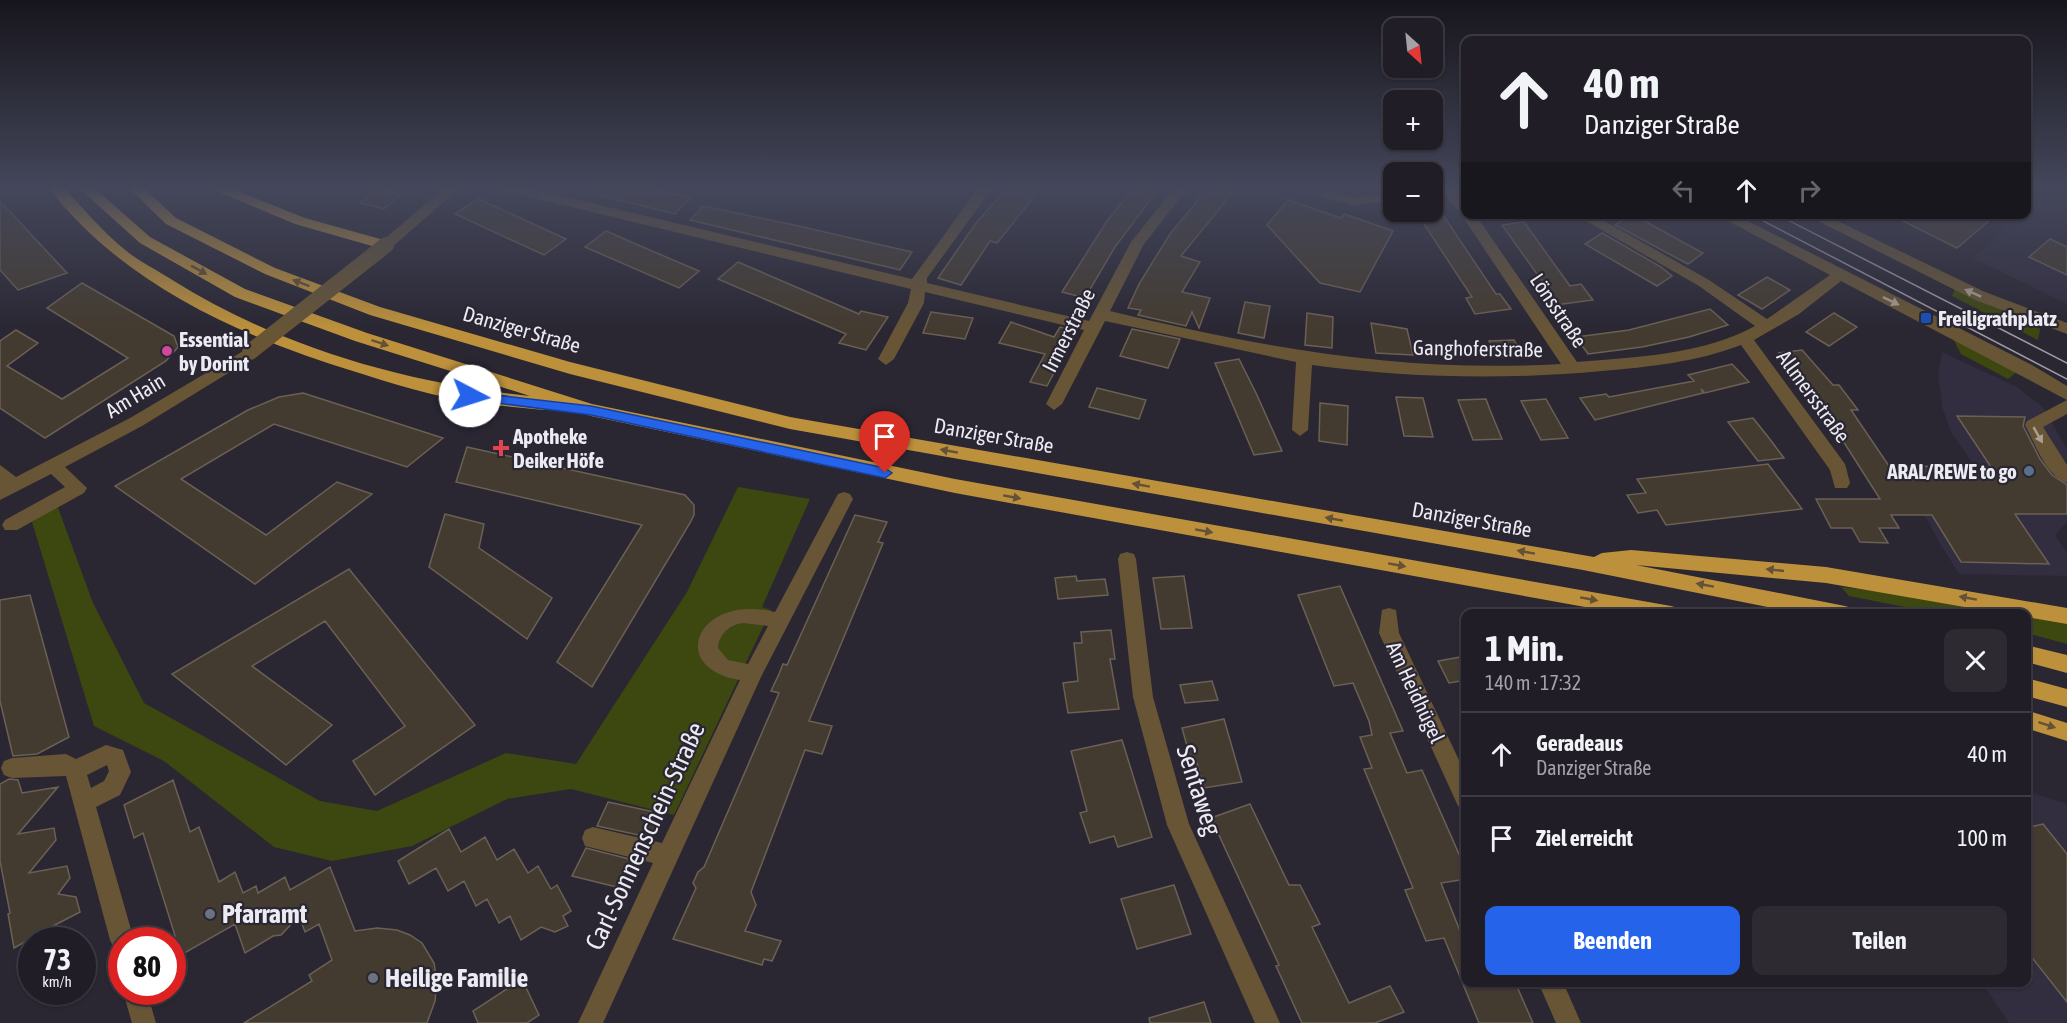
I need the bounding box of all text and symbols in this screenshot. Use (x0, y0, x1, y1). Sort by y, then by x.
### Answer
north arrow (1383, 18, 1443, 78)
map controls (1383, 18, 1443, 222)
text: 40 m (1584, 59, 1659, 107)
icon: ahead (1485, 60, 1563, 138)
button: + (1383, 90, 1443, 150)
text: Danziger Straße (1584, 109, 1740, 140)
button: − (1383, 162, 1443, 222)
icon: left (1667, 174, 1700, 207)
icon: ahead (1730, 174, 1763, 207)
icon: right (1793, 174, 1826, 207)
one-way arrow (191, 265, 208, 275)
street label: Lönsstraße (1526, 268, 1592, 352)
one-way arrow (291, 277, 309, 287)
street label: Irmerstraße (1037, 284, 1099, 376)
one-way arrow (1964, 288, 1982, 298)
one-way arrow (1883, 296, 1900, 306)
street label: Danziger Straße (460, 301, 584, 357)
place label: Freiligrathplatz (1938, 306, 2057, 330)
marker: Freiligrathplatz (1919, 311, 1933, 325)
place label: Essential by Dorint (179, 327, 249, 375)
street label: Ganghoferstraße (1413, 335, 1543, 361)
one-way arrow (371, 339, 389, 349)
marker: Essential by Dorint (160, 344, 174, 358)
street label: Allmersstraße (1773, 345, 1855, 447)
position arrow (438, 364, 502, 428)
street label: Am Hain (101, 368, 169, 422)
pin (859, 411, 910, 473)
street label: Danziger Straße (932, 413, 1056, 457)
icon: arrive (868, 420, 901, 453)
place label: Apotheke Deiker Höfe (512, 424, 604, 472)
one-way arrow (2033, 427, 2043, 444)
marker: Apotheke Deiker Höfe (494, 441, 508, 455)
one-way arrow (940, 446, 959, 455)
place label: ARAL/REWE to go (1886, 459, 2017, 483)
marker: ARAL/REWE to go (2022, 464, 2036, 478)
one-way arrow (1132, 480, 1151, 489)
one-way arrow (1003, 492, 1022, 501)
street label: Danziger Straße (1410, 497, 1534, 541)
one-way arrow (1324, 514, 1343, 523)
one-way arrow (1195, 526, 1214, 535)
one-way arrow (1516, 547, 1535, 556)
one-way arrow (1387, 560, 1406, 569)
one-way arrow (1766, 565, 1785, 575)
one-way arrow (1696, 580, 1715, 589)
one-way arrow (1958, 593, 1977, 602)
one-way arrow (1579, 594, 1598, 603)
text: 1 Min. (1485, 627, 1563, 669)
button: close (1944, 629, 2007, 692)
street label: Am Heidhügel (1382, 638, 1450, 747)
text: 140 m · 17:32 (1485, 671, 1581, 694)
street label: Carl-Sonnenschein-Straße (579, 717, 711, 955)
one-way arrow (2038, 721, 2056, 731)
text: Geradeaus (1536, 730, 1623, 756)
icon: ahead (1485, 738, 1518, 771)
street label: Sentaweg (1170, 741, 1228, 840)
text: 40 m (1967, 741, 2007, 767)
text: Danziger Straße (1536, 756, 1651, 779)
icon: arrive (1485, 822, 1518, 855)
text: Ziel erreicht (1536, 825, 1633, 851)
text: 100 m (1957, 825, 2007, 851)
place label: Pfarramt (222, 899, 308, 929)
button: Beenden (1485, 906, 1740, 975)
button: Teilen (1752, 906, 2007, 975)
marker: Pfarramt (203, 907, 217, 921)
speed limit sign: 80 (108, 927, 186, 1005)
text: 73 (43, 942, 71, 976)
place label: Heilige Familie (385, 963, 528, 993)
marker: Heilige Familie (366, 971, 380, 985)
text: km/h (42, 973, 72, 990)

